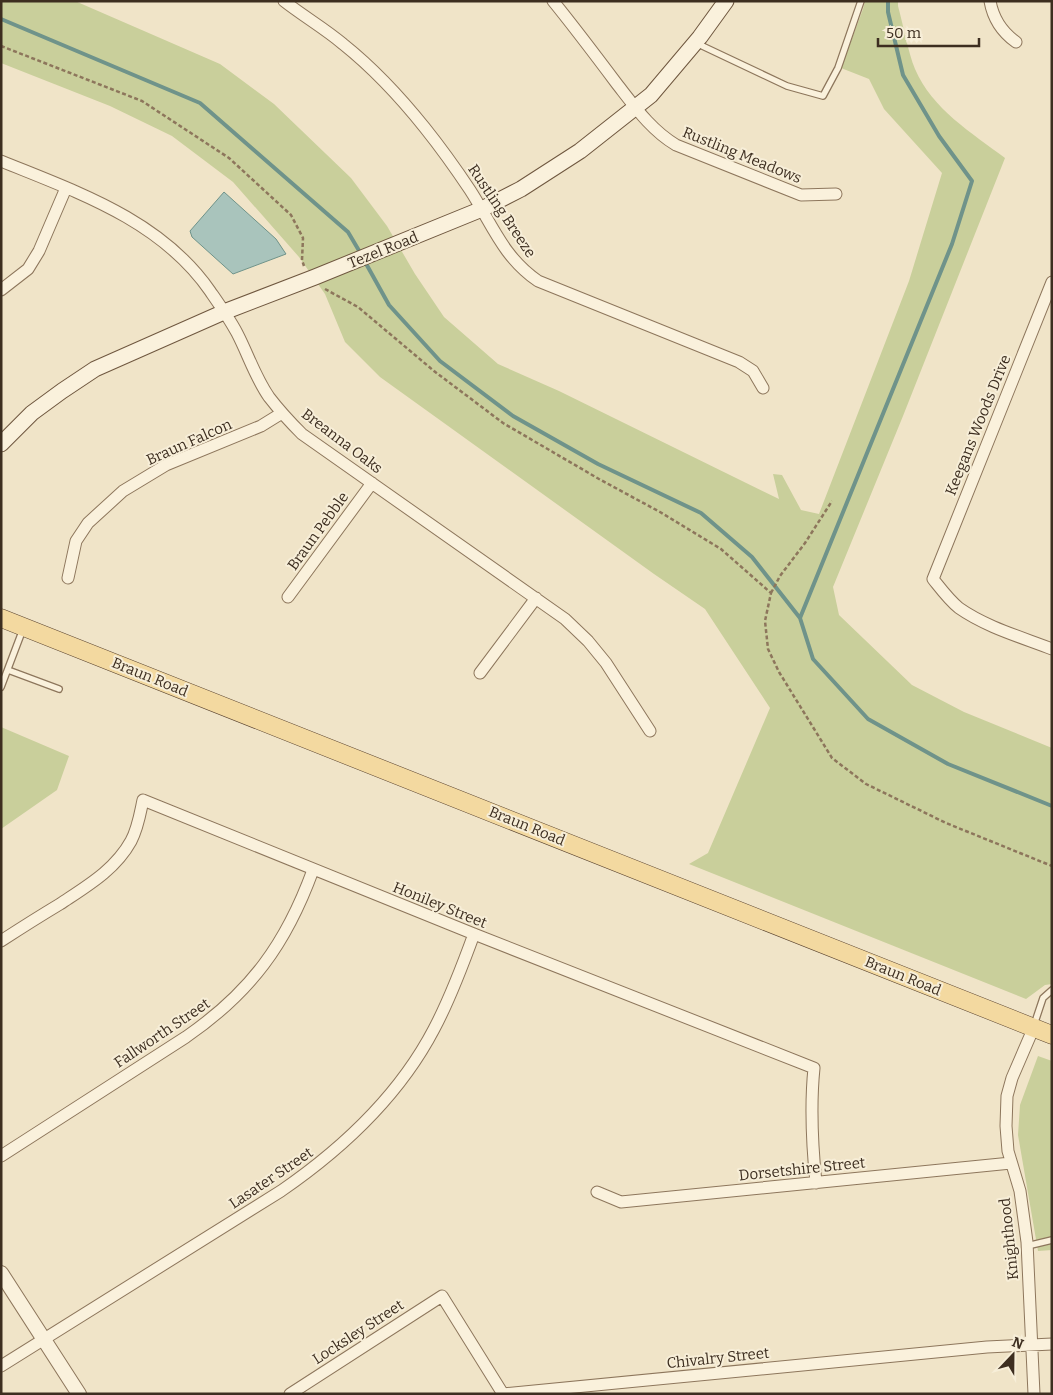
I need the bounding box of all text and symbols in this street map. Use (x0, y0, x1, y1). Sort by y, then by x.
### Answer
scale bar (878, 15, 979, 47)
text: 50 m (886, 24, 922, 42)
street label: Rustling Meadows (680, 123, 804, 187)
street label: Rustling Breeze (464, 161, 540, 261)
street label: Tezel Road (345, 228, 421, 272)
street label: Keegans Woods Drive (942, 352, 1014, 498)
street label: Breanna Oaks (298, 405, 386, 477)
street label: Braun Falcon (144, 415, 235, 469)
street label: Braun Pebble (284, 488, 352, 574)
street label: Braun Road (109, 654, 191, 701)
street label: Braun Road (486, 803, 568, 850)
street label: Honiley Street (390, 878, 490, 932)
street label: Braun Road (862, 953, 944, 1000)
street label: Fallworth Street (111, 994, 214, 1072)
street label: Lasater Street (226, 1143, 317, 1213)
street label: Dorsetshire Street (738, 1153, 867, 1185)
street label: Knighthood (996, 1197, 1022, 1281)
street label: Locksley Street (309, 1296, 407, 1368)
north arrow (988, 1330, 1038, 1380)
text: N (1009, 1334, 1026, 1353)
street label: Chivalry Street (666, 1344, 771, 1372)

